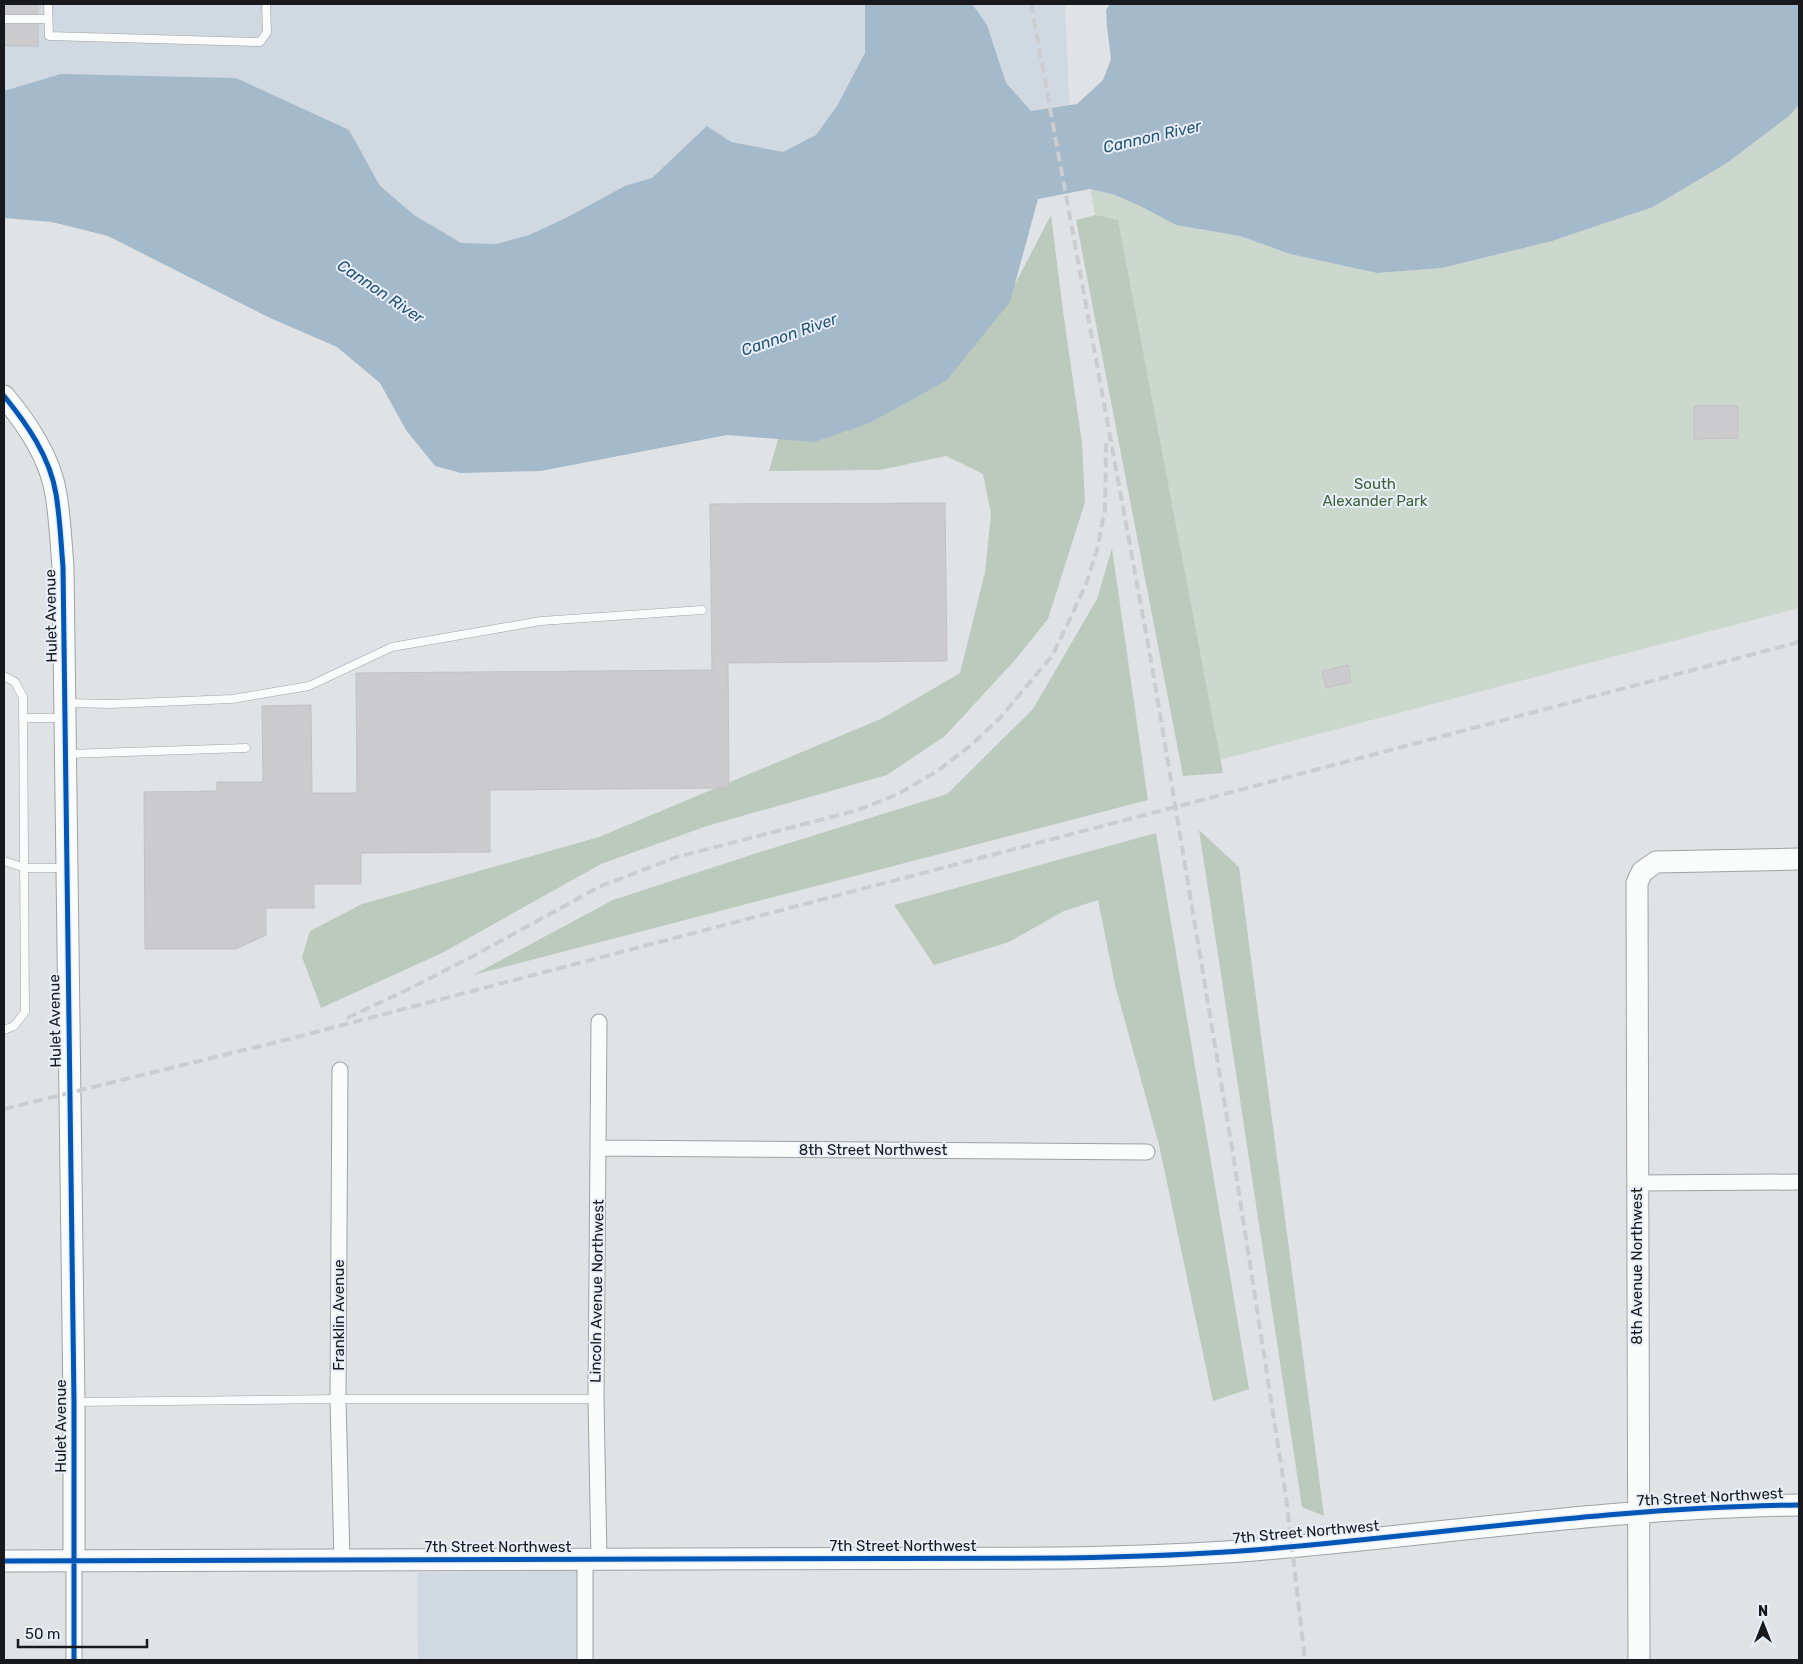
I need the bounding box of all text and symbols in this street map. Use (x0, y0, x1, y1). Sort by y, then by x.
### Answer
water label: Cannon River (1101, 116, 1204, 157)
water label: Cannon River (334, 256, 428, 328)
water label: Cannon River (739, 309, 840, 360)
park label: South Alexander Park (1323, 475, 1428, 510)
street label: Hulet Avenue (41, 569, 61, 663)
street label: Hulet Avenue (45, 974, 65, 1068)
street label: 8th Street Northwest (799, 1141, 947, 1159)
street label: 8th Avenue Northwest (1628, 1187, 1646, 1345)
street label: Lincoln Avenue Northwest (586, 1199, 608, 1383)
street label: Franklin Avenue (330, 1259, 348, 1371)
street label: Hulet Avenue (52, 1379, 70, 1473)
street label: 7th Street Northwest (1636, 1484, 1784, 1510)
street label: 7th Street Northwest (1232, 1517, 1380, 1547)
street label: 7th Street Northwest (830, 1537, 977, 1555)
street label: 7th Street Northwest (425, 1538, 572, 1556)
north arrow (1738, 1599, 1788, 1649)
text: N (1758, 1603, 1768, 1620)
scale bar (18, 1616, 146, 1648)
text: 50 m (25, 1625, 60, 1643)

